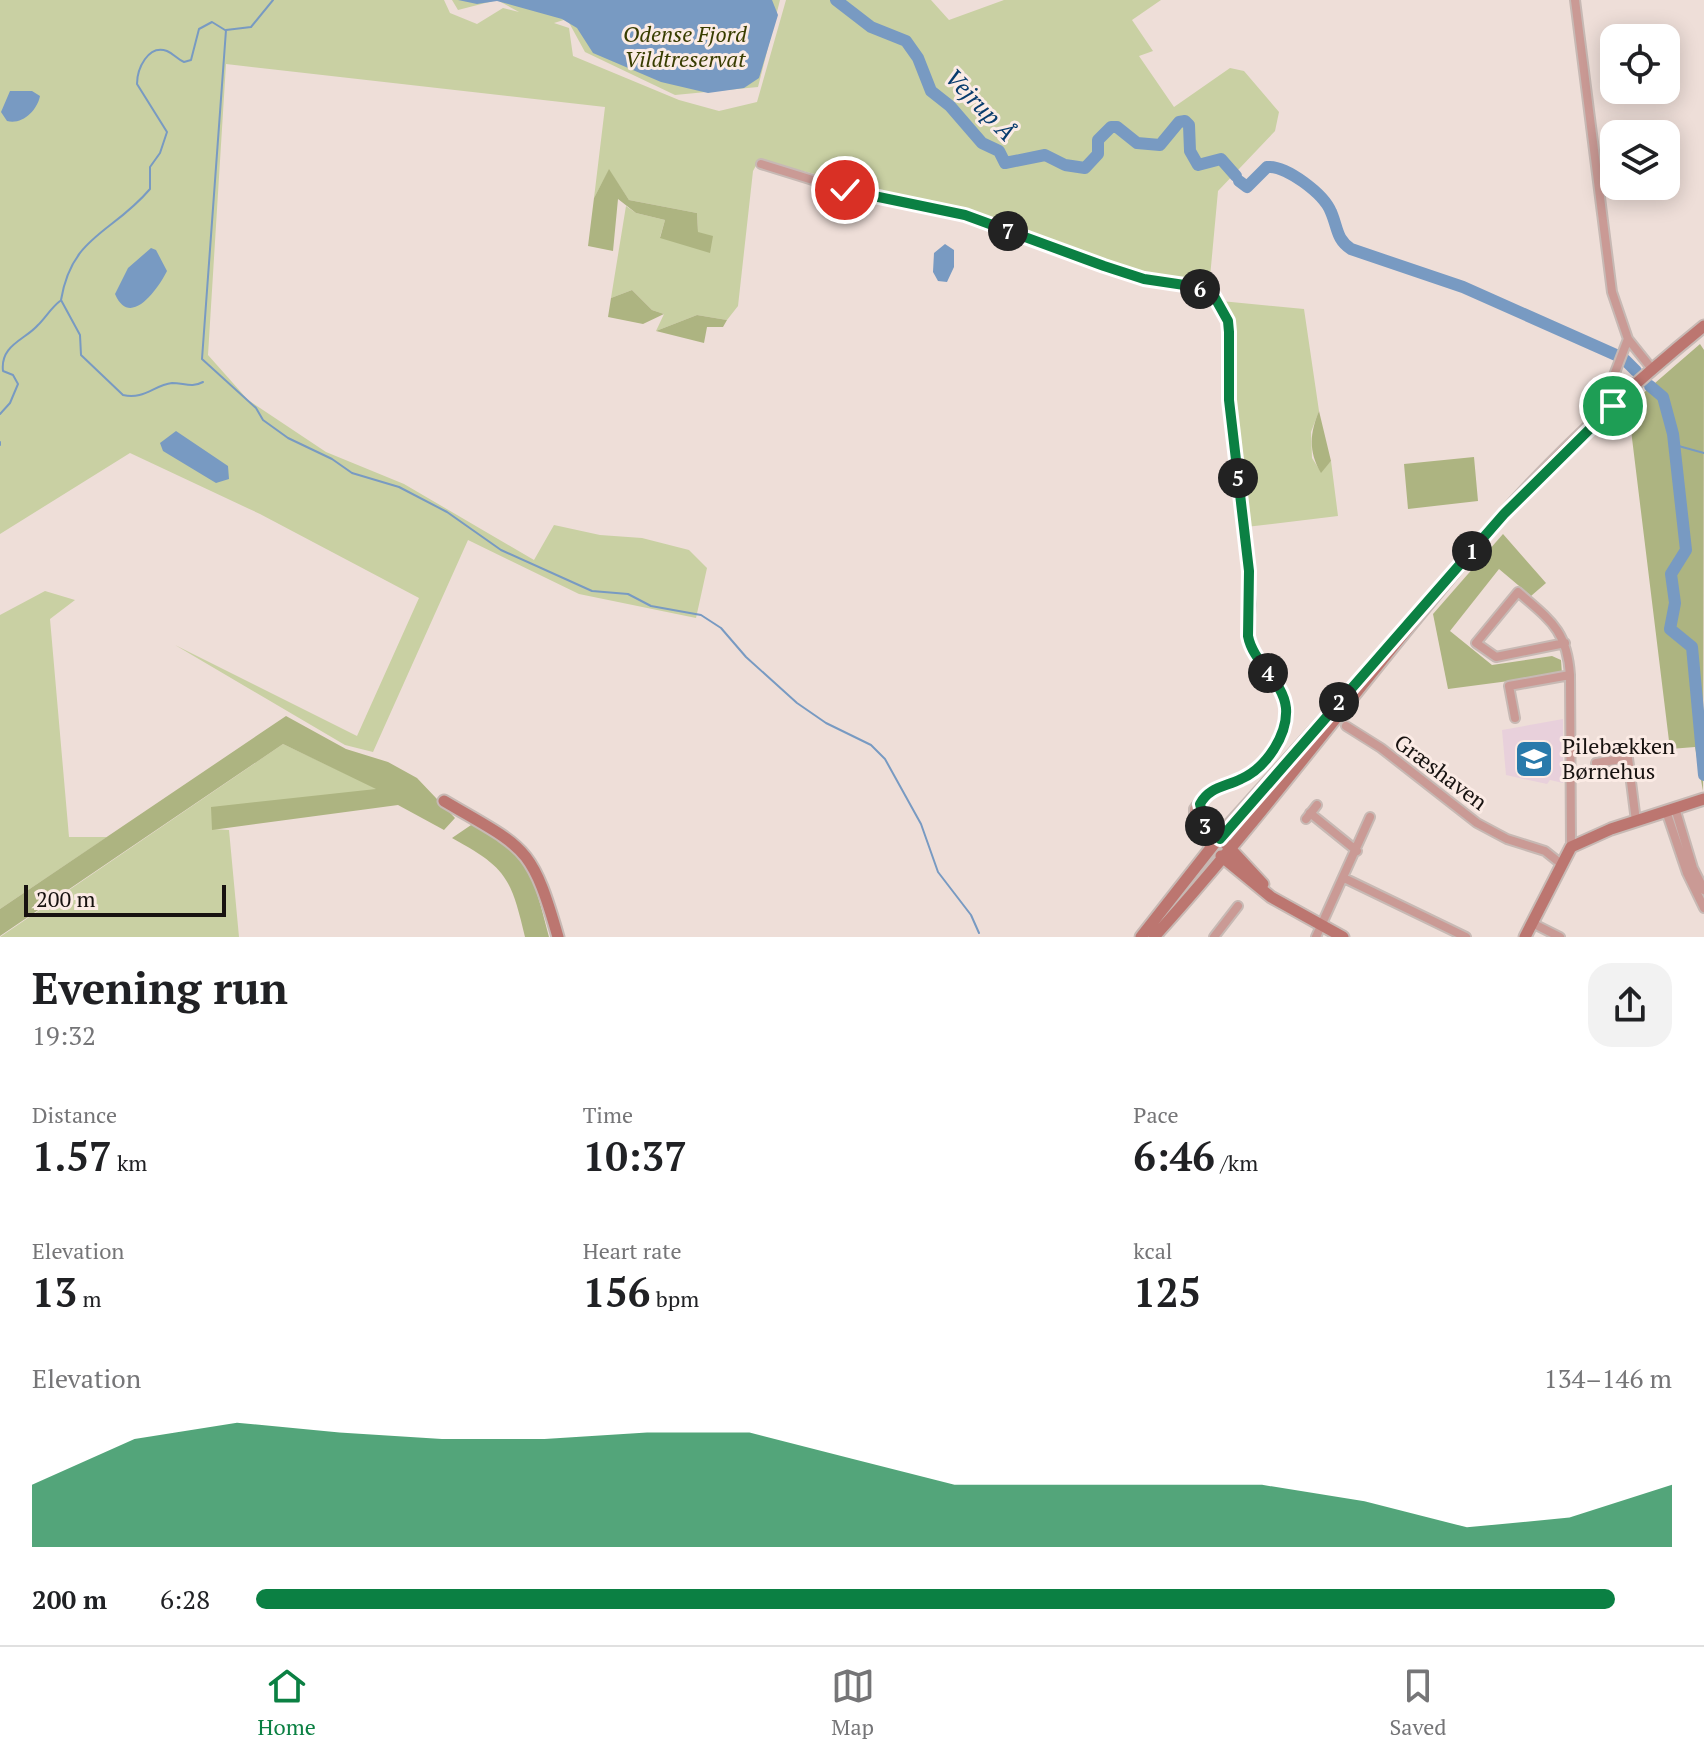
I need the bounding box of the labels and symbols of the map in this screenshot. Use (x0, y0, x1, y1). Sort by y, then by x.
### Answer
park label: Odense Fjord Vildtreservat (623, 19, 748, 73)
water label: Vejrup Å (938, 61, 1023, 148)
pin (811, 156, 879, 224)
pin: 7 (988, 211, 1028, 251)
pin: 6 (1180, 269, 1220, 309)
pin (1579, 372, 1647, 440)
pin: 5 (1218, 458, 1258, 498)
pin: 1 (1452, 531, 1492, 571)
pin: 4 (1248, 653, 1288, 693)
pin: 2 (1319, 682, 1359, 722)
street label: Græshaven (1389, 727, 1494, 816)
place label: Pilebækken Børnehus (1562, 731, 1675, 785)
school or university icon: Pilebækken Børnehus (1513, 738, 1555, 780)
pin: 3 (1185, 806, 1225, 846)
scale bar (24, 881, 226, 917)

